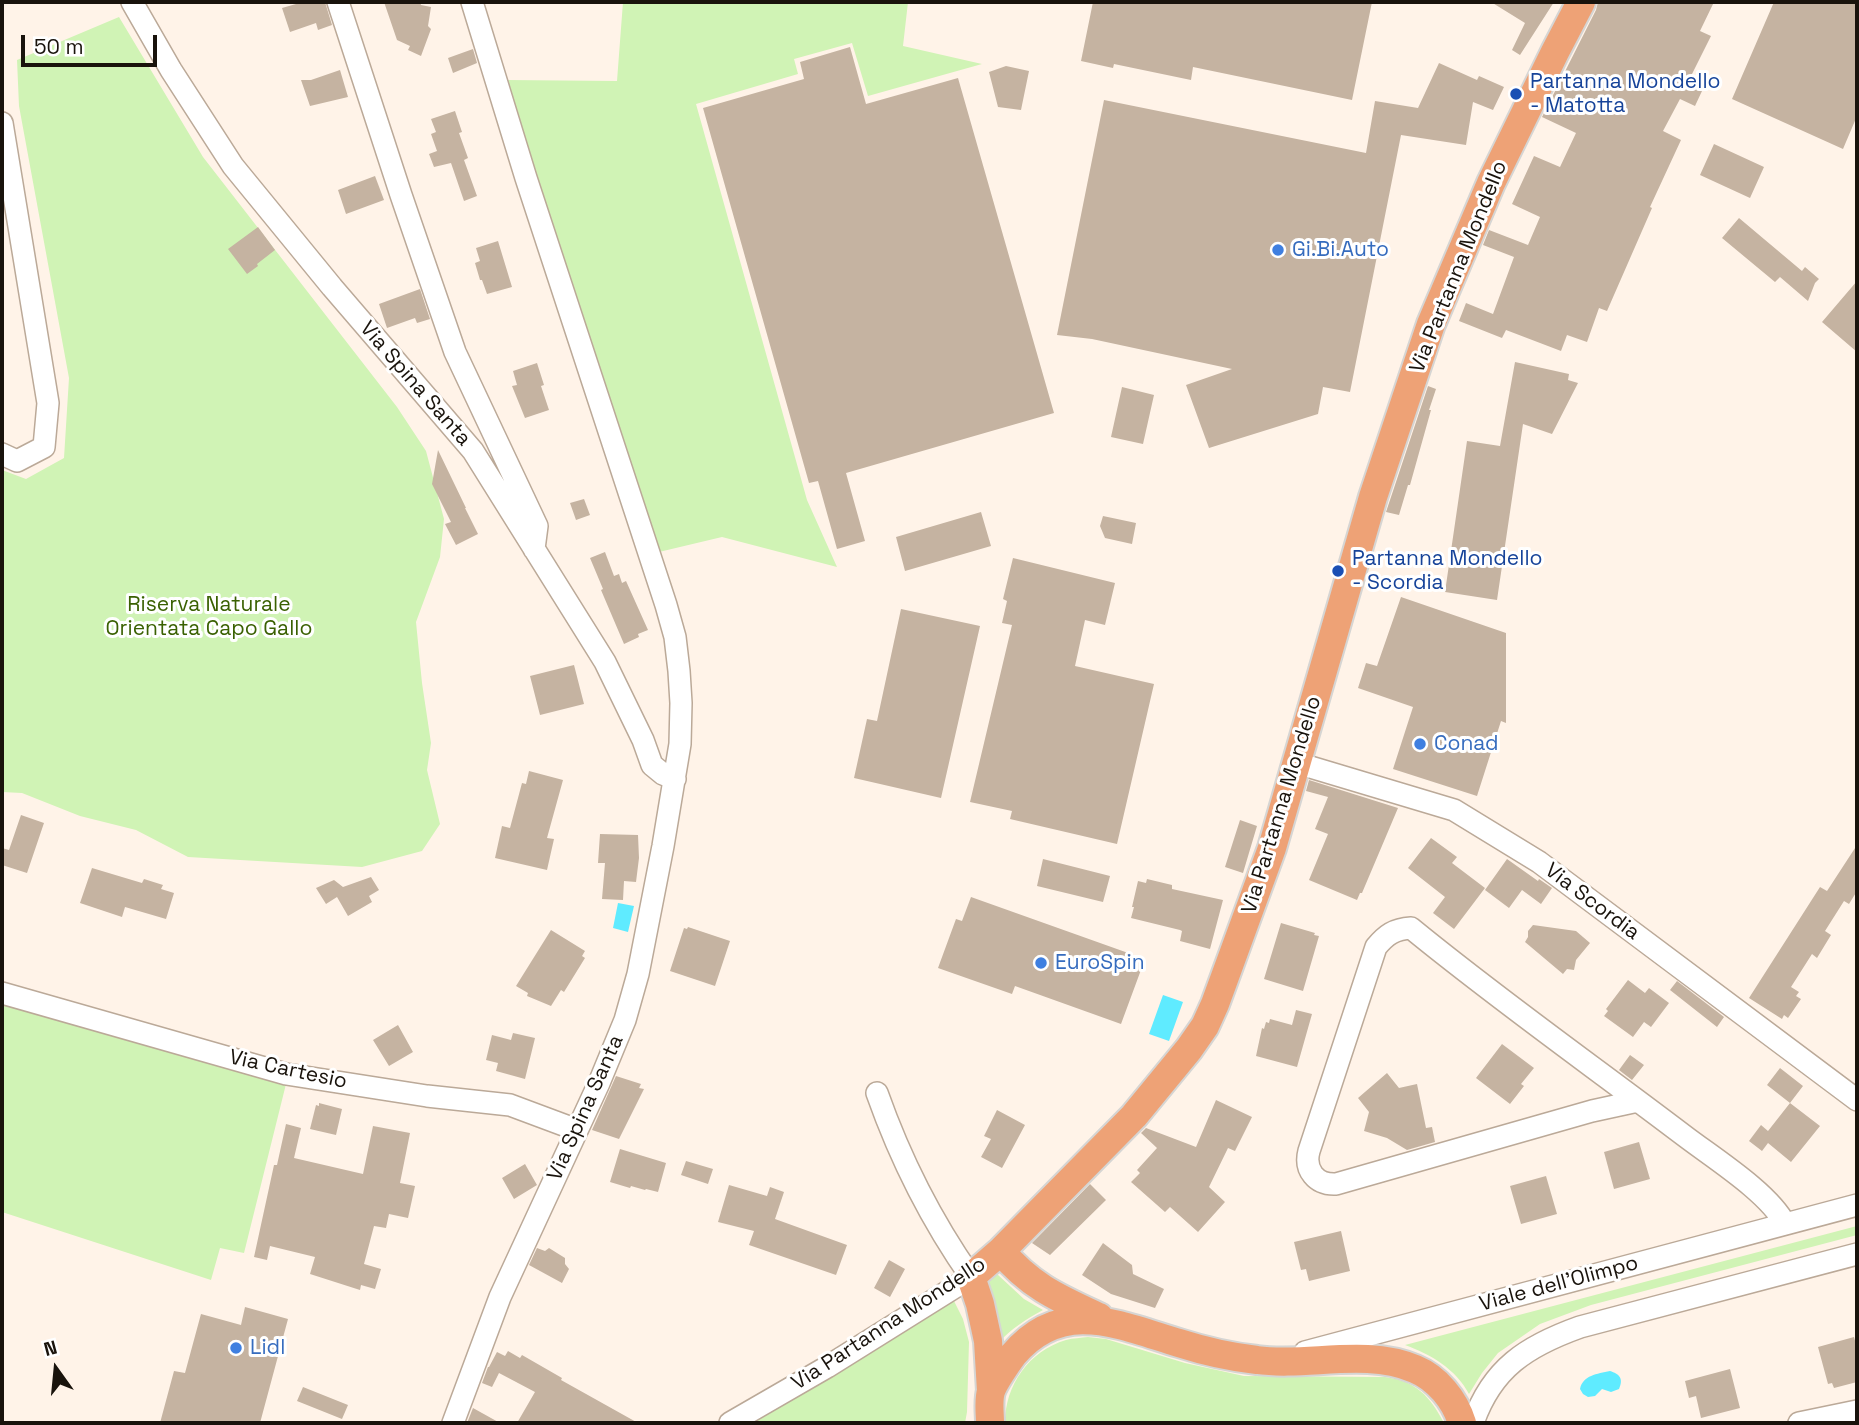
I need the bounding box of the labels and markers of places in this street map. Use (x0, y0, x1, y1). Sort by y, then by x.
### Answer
place label: Partanna Mondello - Matotta (1530, 69, 1721, 119)
marker: Partanna Mondello - Matotta (1508, 86, 1524, 102)
place label: Gi.Bi.Auto (1292, 237, 1389, 263)
marker: Gi.Bi.Auto (1270, 242, 1286, 258)
place label: Partanna Mondello - Scordia (1352, 546, 1543, 596)
marker: Partanna Mondello - Scordia (1330, 563, 1346, 579)
place label: Conad (1434, 731, 1499, 757)
marker: Conad (1412, 736, 1428, 752)
place label: EuroSpin (1055, 950, 1145, 976)
marker: EuroSpin (1033, 955, 1049, 971)
place label: Lidl (250, 1335, 285, 1361)
marker: Lidl (228, 1340, 244, 1356)

